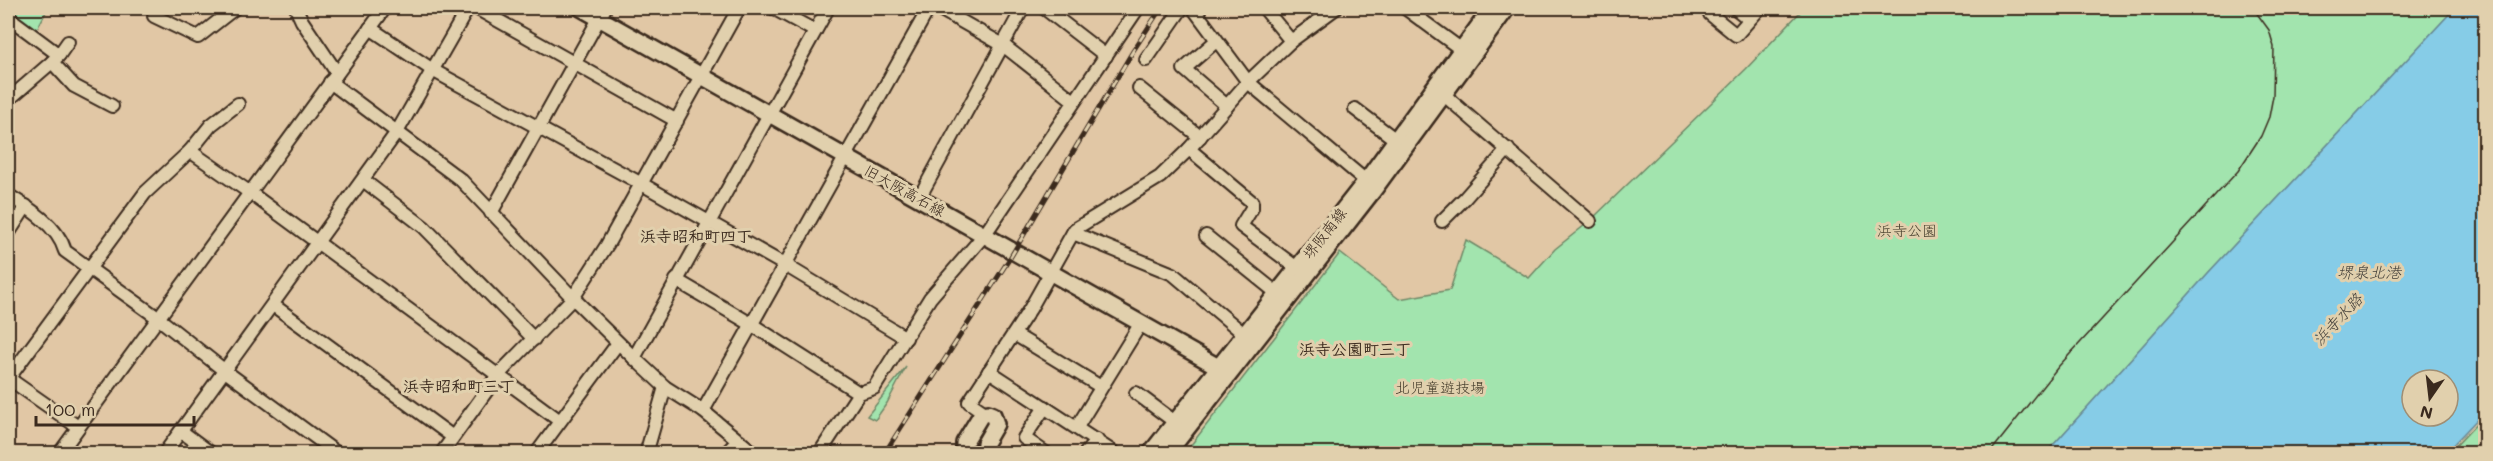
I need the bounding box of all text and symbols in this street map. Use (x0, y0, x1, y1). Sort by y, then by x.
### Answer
street label: 旧大阪高石線 (861, 159, 949, 221)
street label: 堺阪南線 (1298, 203, 1350, 263)
park label: 浜寺公園 (1877, 220, 1937, 240)
district label: 浜寺昭和町四丁 (640, 225, 752, 246)
water label: 堺泉北港 (2337, 261, 2403, 282)
water label: 浜寺水路 (2307, 288, 2367, 350)
district label: 浜寺公園町三丁 (1299, 338, 1411, 359)
north arrow (2400, 368, 2460, 428)
district label: 浜寺昭和町三丁 (403, 375, 515, 396)
park label: 北児童遊技場 (1395, 377, 1485, 397)
scale bar (36, 389, 194, 427)
text: 100 m (45, 397, 95, 421)
text: N (2418, 401, 2435, 425)

